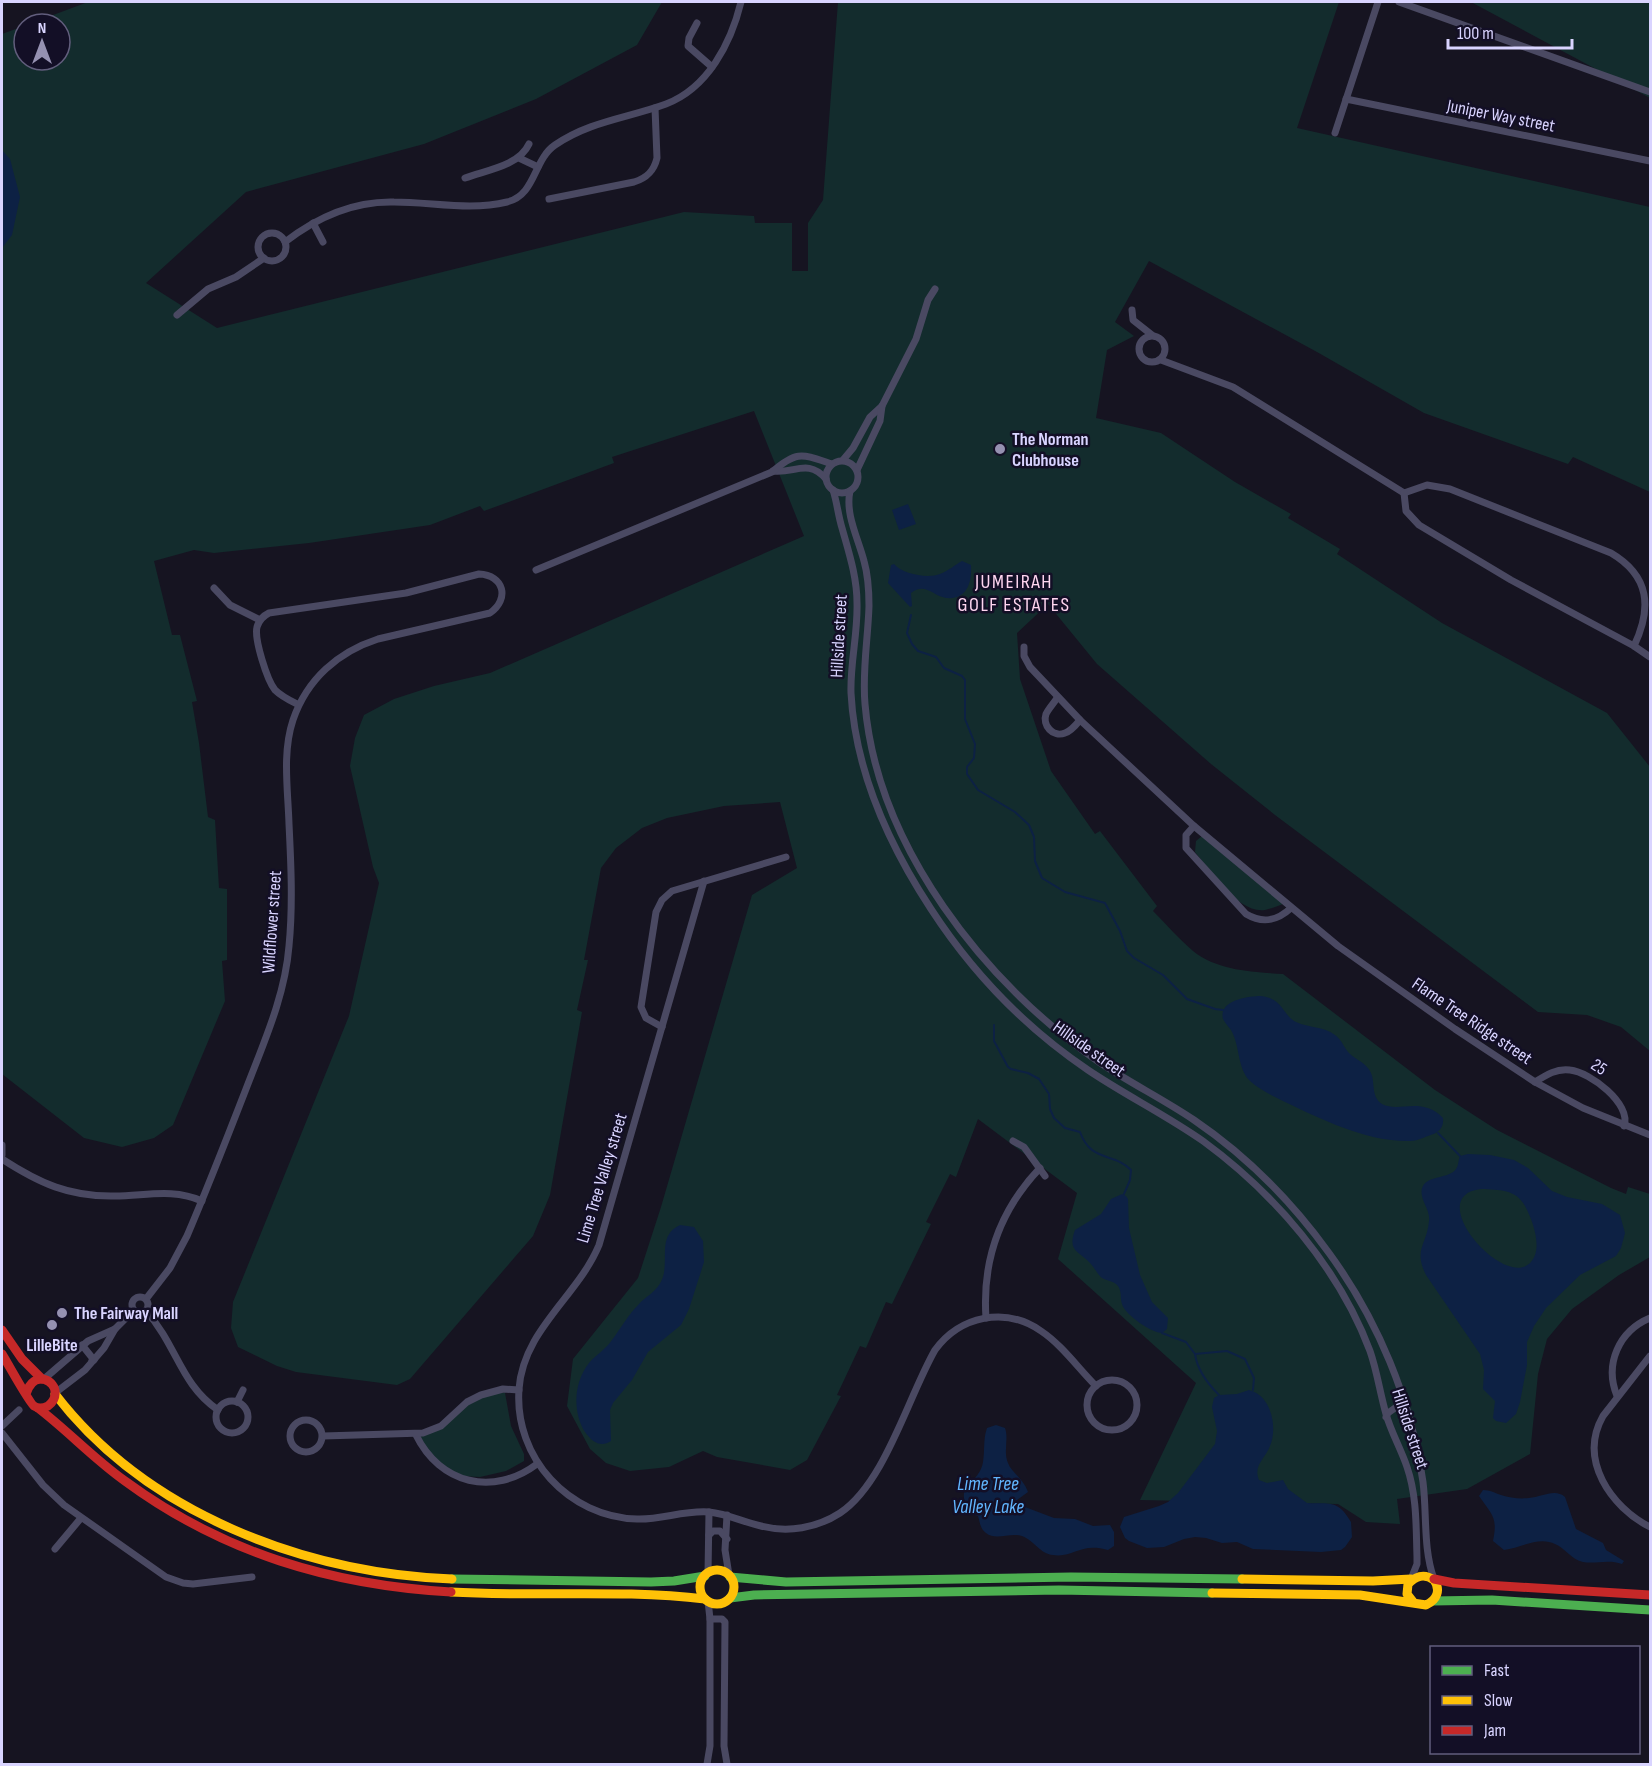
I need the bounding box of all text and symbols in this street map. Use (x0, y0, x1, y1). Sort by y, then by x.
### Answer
north arrow (12, 12, 72, 72)
scale bar (1448, 12, 1572, 50)
text: N (38, 19, 46, 38)
text: 100 m (1457, 23, 1494, 44)
street label: Juniper Way street (1444, 95, 1557, 137)
place label: The Norman Clubhouse (1012, 429, 1089, 471)
marker: The Norman Clubhouse (993, 442, 1007, 456)
district label: JUMEIRAH GOLF ESTATES (958, 570, 1070, 617)
street label: Hillside street (826, 593, 852, 678)
street label: Wildflower street (258, 869, 286, 974)
street label: Flame Tree Ridge street (1408, 973, 1536, 1069)
street label: Hillside street (1049, 1016, 1130, 1082)
street label: 25 (1587, 1054, 1611, 1080)
street label: Lime Tree Valley street (572, 1110, 632, 1245)
place label: The Fairway Mall (74, 1303, 178, 1324)
marker: The Fairway Mall (55, 1306, 69, 1320)
marker: LilleBite (45, 1318, 59, 1332)
place label: LilleBite (26, 1335, 78, 1356)
street label: Hillside street (1387, 1386, 1433, 1472)
water label: Lime Tree Valley Lake (952, 1472, 1024, 1519)
legend (1430, 1646, 1640, 1754)
text: Fast (1484, 1660, 1510, 1681)
text: Slow (1484, 1690, 1513, 1711)
text: Jam (1483, 1720, 1506, 1741)

